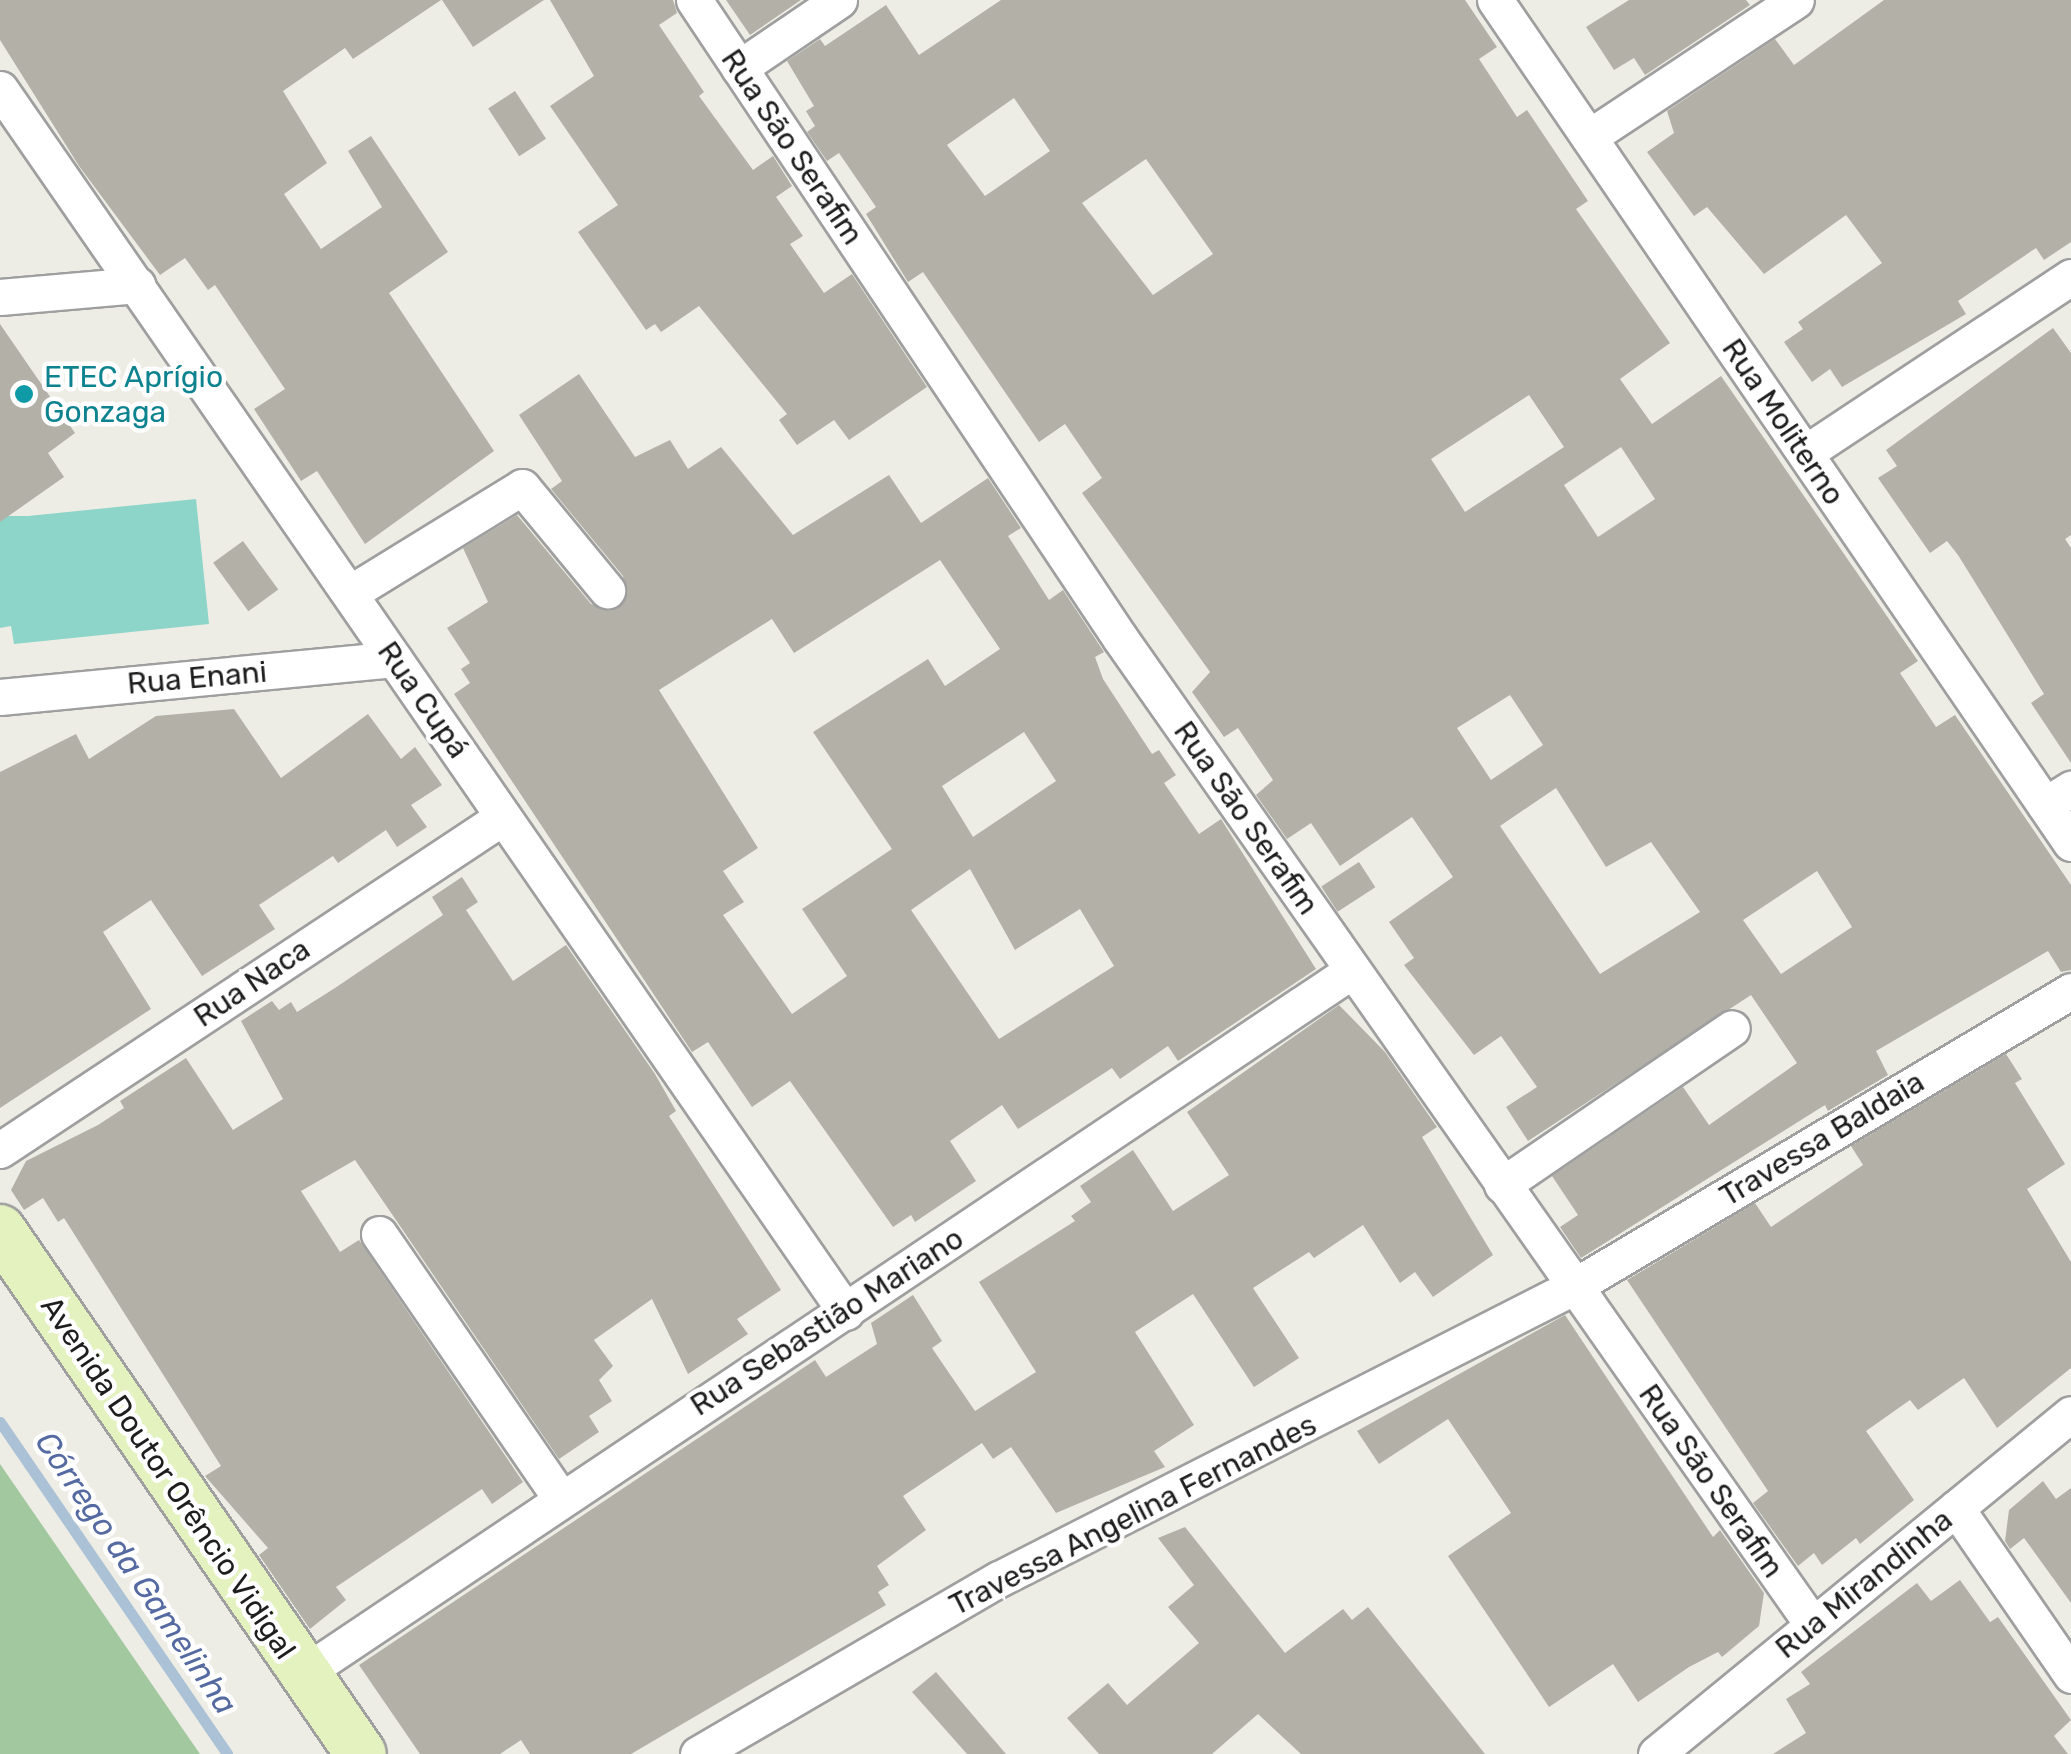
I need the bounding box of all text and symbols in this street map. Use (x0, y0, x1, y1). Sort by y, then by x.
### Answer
street label: Rua São Serafim (713, 43, 871, 251)
street label: Rua Moliterno (1714, 332, 1852, 512)
place label: ETEC Aprígio Gonzaga (44, 359, 224, 430)
marker: ETEC Aprígio Gonzaga (13, 383, 35, 405)
street label: Rua Cupá (370, 635, 476, 765)
street label: Rua Enani (126, 654, 268, 702)
street label: Rua São Serafim (1166, 714, 1326, 922)
street label: Rua Naca (187, 931, 317, 1035)
street label: Travessa Baldaia (1713, 1064, 1931, 1214)
street label: Rua Sebastião Mariano (684, 1220, 970, 1424)
street label: Avenida Doutor Orêncio Vidigal (32, 1289, 304, 1667)
street label: Rua São Serafim (1631, 1377, 1791, 1585)
street label: Travessa Angelina Fernandes (943, 1406, 1323, 1624)
water label: Córrego da Gamelinha (27, 1424, 245, 1722)
street label: Rua Mirandinha (1768, 1502, 1960, 1666)

